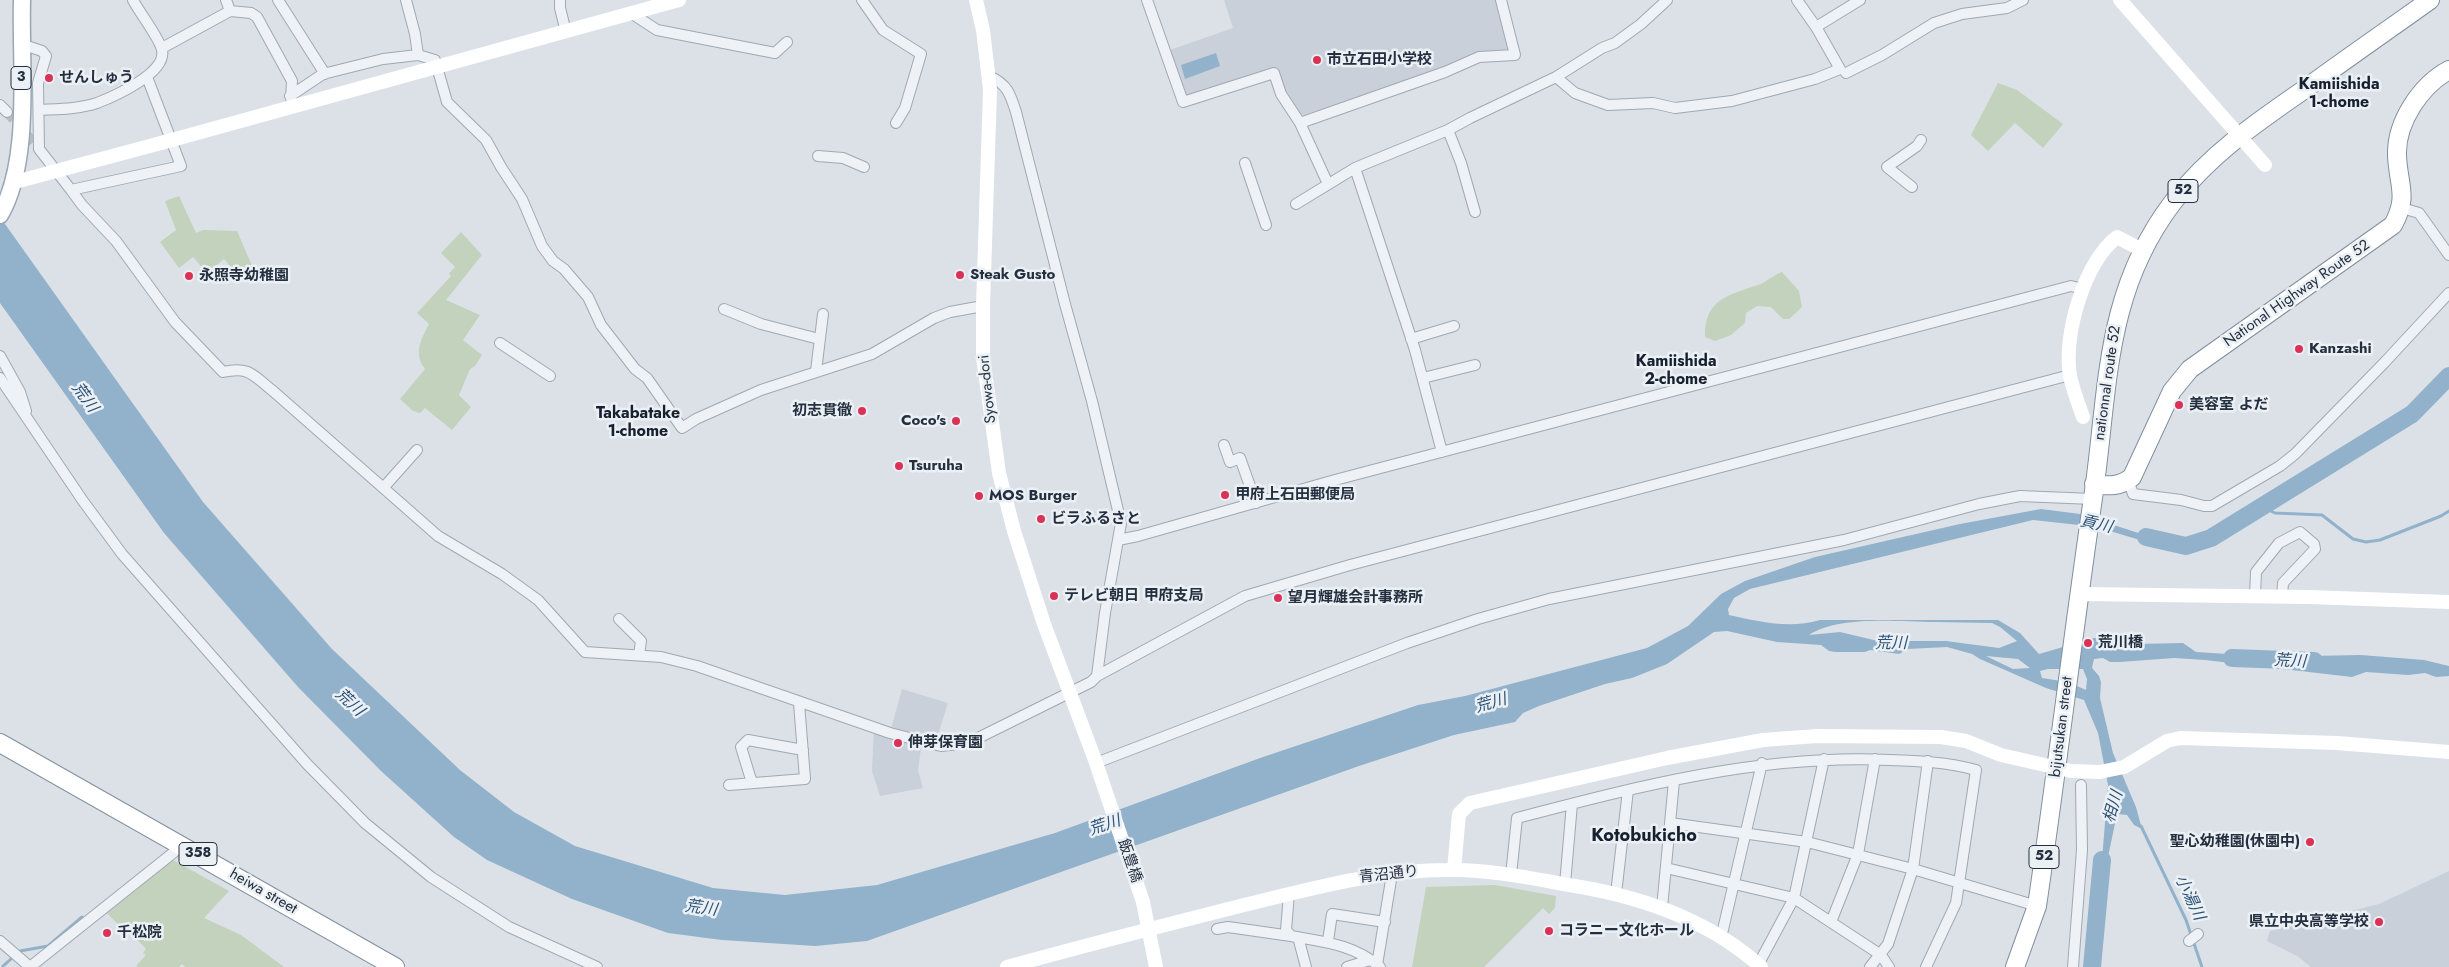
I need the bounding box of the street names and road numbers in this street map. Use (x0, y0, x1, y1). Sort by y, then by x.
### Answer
road number: 3 (11, 66, 31, 90)
road number: 52 (2168, 180, 2198, 202)
street label: National Highway Route 52 (2220, 237, 2374, 351)
street label: nationnal route 52 (2091, 325, 2125, 441)
street label: Syowa-dori (975, 354, 1001, 424)
street label: bijutsukan street (2047, 676, 2077, 778)
street label: 飯豊橋 (1113, 837, 1145, 885)
road number: 358 (179, 842, 217, 866)
road number: 52 (2029, 846, 2059, 869)
street label: 青沼通り (1358, 863, 1420, 887)
street label: heiwa street (226, 865, 300, 919)

